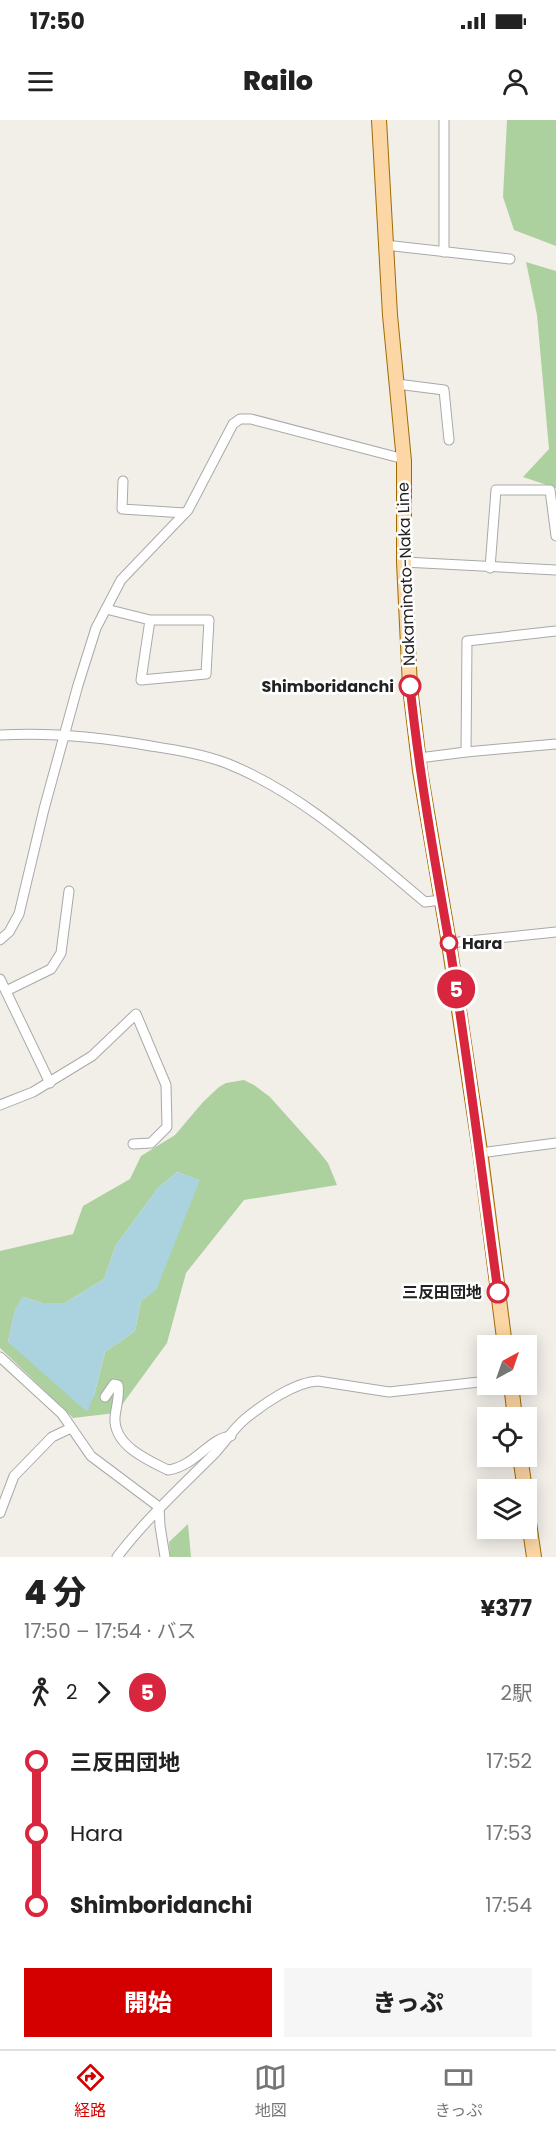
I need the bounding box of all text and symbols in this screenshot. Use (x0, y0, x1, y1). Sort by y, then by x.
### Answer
text: 17:50 (30, 6, 85, 37)
text: Railo (243, 62, 313, 99)
icon: menu (24, 65, 57, 98)
icon: person (499, 65, 532, 98)
street label: Nakaminato-Naka Line (391, 482, 421, 666)
place label: Shimboridanchi (261, 675, 394, 698)
marker: Shimboridanchi (399, 675, 421, 697)
place label: Hara (462, 932, 502, 955)
marker: Hara (440, 934, 458, 952)
line badge: 5 (436, 970, 476, 1008)
text: 5 (449, 975, 463, 1004)
place label: 三反田団地 (402, 1281, 482, 1304)
marker: 三反田団地 (487, 1281, 509, 1303)
north arrow (477, 1335, 537, 1395)
map controls (477, 1335, 537, 1539)
button: locate (477, 1407, 537, 1467)
button: layers (477, 1479, 537, 1539)
text: 4 分 (24, 1569, 86, 1616)
text: ¥377 (480, 1593, 532, 1624)
text: 17:50 – 17:54 · バス (24, 1617, 197, 1645)
icon: walk (24, 1676, 57, 1709)
icon: forward (87, 1676, 120, 1709)
text: 2 (66, 1678, 78, 1706)
text: 5 (141, 1678, 154, 1707)
text: 2駅 (501, 1679, 532, 1707)
text: 三反田団地 (70, 1747, 180, 1778)
text: 17:52 (486, 1747, 532, 1775)
text: Hara (70, 1818, 123, 1849)
text: 17:53 (486, 1819, 532, 1847)
text: Shimboridanchi (70, 1890, 252, 1921)
text: 17:54 (485, 1891, 532, 1919)
button: 開始 (24, 1968, 272, 2037)
button: きっぷ (284, 1968, 532, 2037)
tab: 経路 (74, 2061, 107, 2123)
tab: 地図 (254, 2061, 287, 2123)
tab: きっぷ (435, 2061, 482, 2123)

